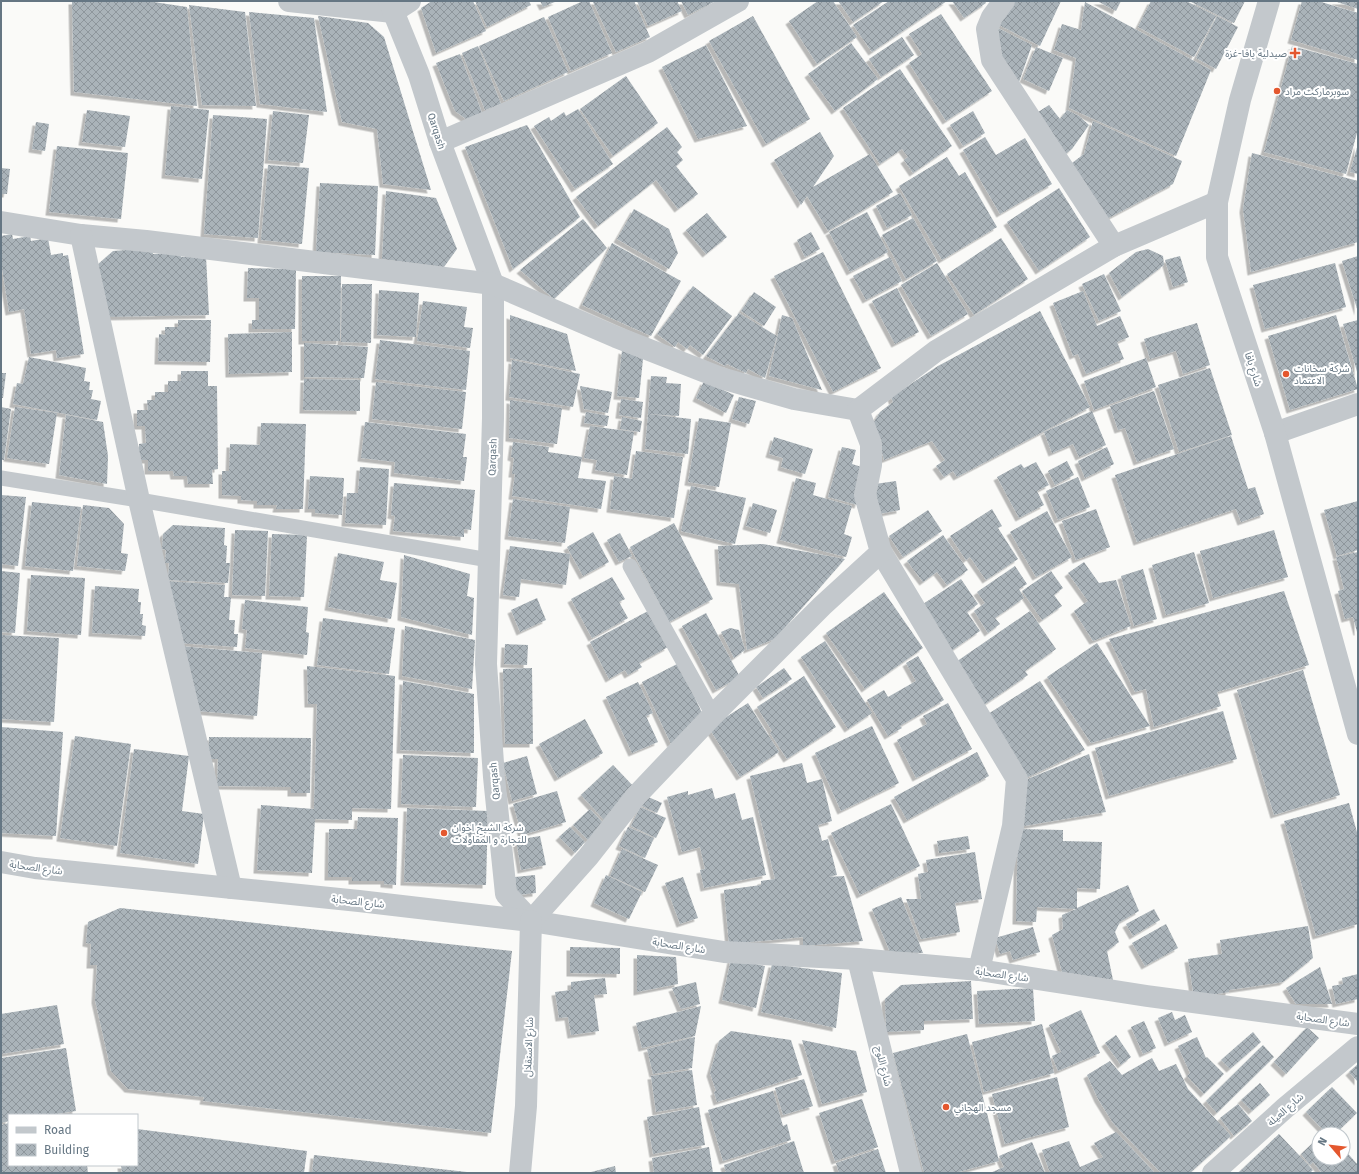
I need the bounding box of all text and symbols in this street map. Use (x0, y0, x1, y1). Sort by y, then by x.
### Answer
place label: صيدلية يافا-غزة (1225, 48, 1287, 60)
marker: صيدلية يافا-غزة (1290, 48, 1300, 58)
marker: سوبرماركت مراد (1272, 86, 1282, 96)
place label: سوبرماركت مراد (1285, 86, 1349, 98)
street label: Qarqash (425, 112, 448, 151)
street label: شارع يافا (1241, 351, 1264, 388)
place label: شركة سخانات الاعتماد (1294, 363, 1350, 387)
marker: شركة سخانات الاعتماد (1281, 369, 1291, 379)
street label: Qarqash (486, 438, 500, 476)
street label: Qarqash (487, 762, 503, 800)
place label: شركة الشيخ اخوان للتجارة و المقاولات (452, 822, 527, 846)
marker: شركة الشيخ اخوان للتجارة و المقاولات (439, 828, 449, 838)
street label: شارع الصحابة (8, 858, 63, 879)
street label: شارع الصحابة (331, 893, 385, 912)
street label: شارع الصحابة (651, 936, 706, 957)
street label: شارع الصحابة (974, 965, 1029, 986)
street label: شارع الصحابة (1295, 1010, 1350, 1031)
street label: شارع الاستقلال (522, 1017, 537, 1077)
street label: شارع اللوح (871, 1045, 894, 1088)
street label: شارع العيلة (1265, 1091, 1307, 1129)
marker: مسجد الهجاني (941, 1102, 951, 1112)
place label: مسجد الهجاني (954, 1102, 1011, 1115)
legend (8, 1114, 138, 1166)
text: Road (44, 1123, 72, 1137)
north arrow (1311, 1126, 1351, 1166)
text: N (1315, 1135, 1330, 1148)
text: Building (44, 1143, 90, 1157)

